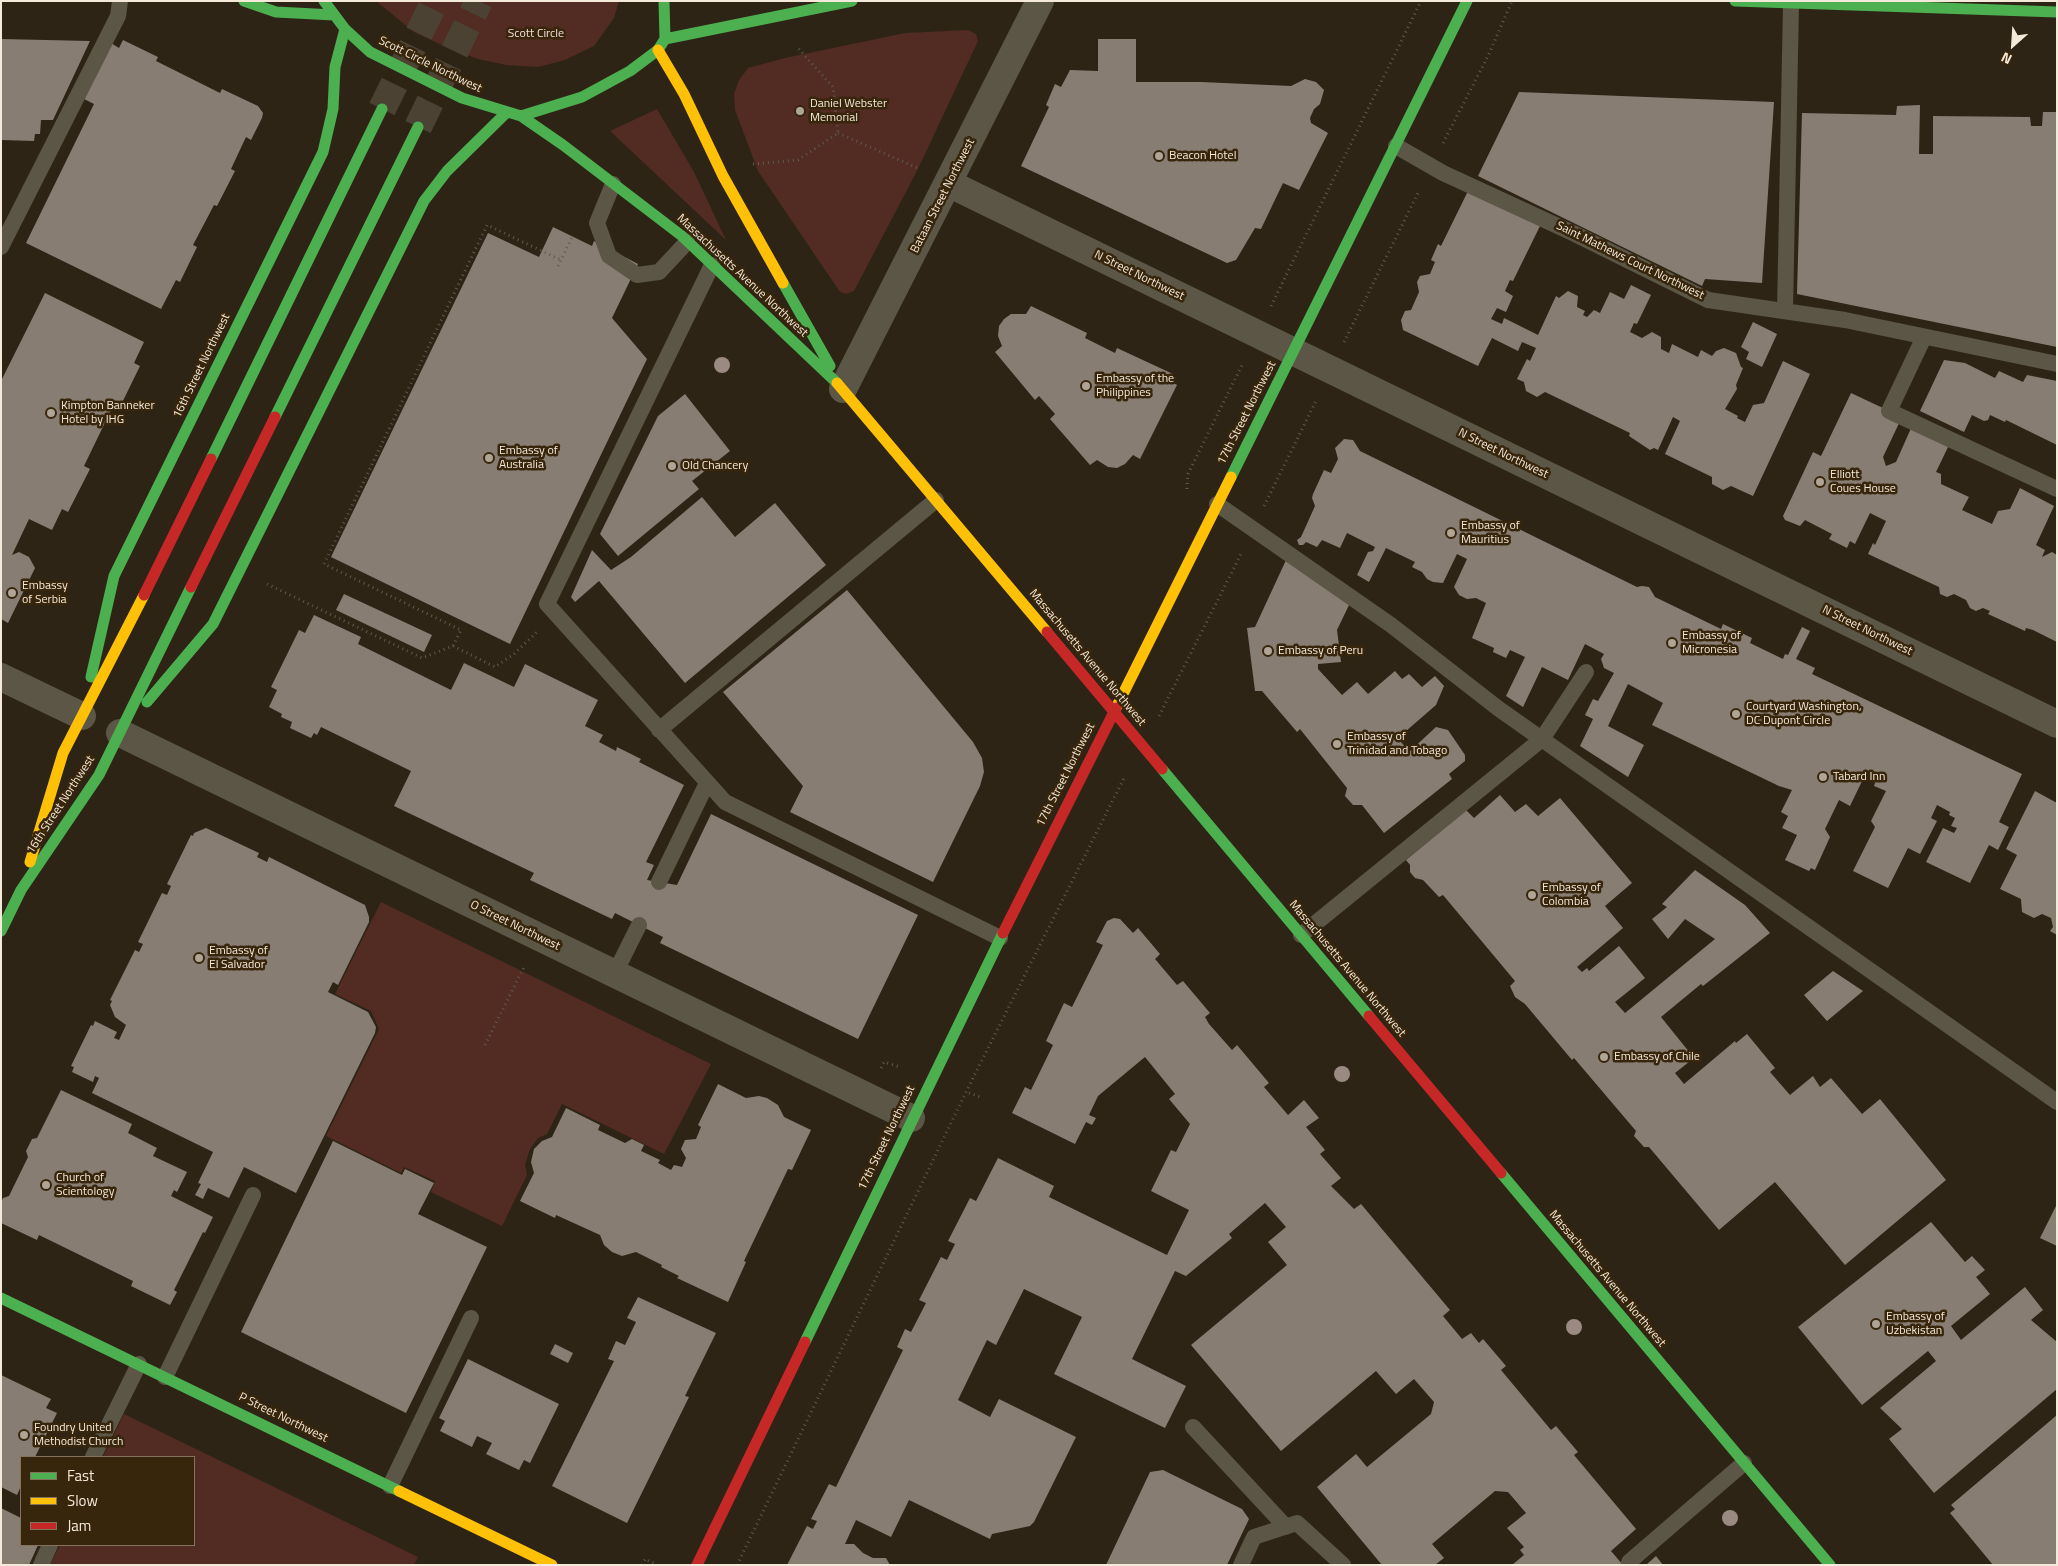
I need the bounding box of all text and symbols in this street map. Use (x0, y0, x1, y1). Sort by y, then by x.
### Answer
north arrow (1988, 20, 2038, 70)
park label: Scott Circle (508, 27, 564, 41)
street label: Scott Circle Northwest (376, 34, 484, 96)
text: N (1997, 47, 2015, 70)
place label: Daniel Webster Memorial (810, 97, 887, 125)
marker: Daniel Webster Memorial (794, 105, 806, 117)
street label: Bataan Street Northwest (908, 136, 978, 256)
place label: Beacon Hotel (1169, 149, 1236, 163)
marker: Beacon Hotel (1153, 150, 1165, 162)
street label: Massachusetts Avenue Northwest (674, 211, 810, 341)
street label: Saint Mathews Court Northwest (1554, 219, 1706, 303)
street label: N Street Northwest (1092, 248, 1186, 304)
street label: 16th Street Northwest (170, 311, 234, 421)
street label: 17th Street Northwest (1215, 359, 1279, 467)
place label: Embassy of the Philippines (1096, 372, 1174, 400)
marker: Embassy of the Philippines (1080, 380, 1092, 392)
place label: Kimpton Banneker Hotel by IHG (61, 399, 155, 427)
marker: Kimpton Banneker Hotel by IHG (45, 407, 57, 419)
street label: N Street Northwest (1456, 426, 1550, 482)
place label: Embassy of Australia (499, 444, 558, 472)
marker: Embassy of Australia (483, 452, 495, 464)
place label: Old Chancery (682, 459, 748, 473)
marker: Old Chancery (666, 460, 678, 472)
place label: Elliott Coues House (1830, 468, 1896, 496)
marker: Elliott Coues House (1814, 476, 1826, 488)
place label: Embassy of Mauritius (1461, 519, 1520, 547)
marker: Embassy of Mauritius (1445, 527, 1457, 539)
place label: Embassy of Serbia (22, 579, 68, 607)
marker: Embassy of Serbia (6, 587, 18, 599)
street label: Massachusetts Avenue Northwest (1026, 587, 1148, 729)
street label: N Street Northwest (1820, 603, 1914, 659)
place label: Embassy of Micronesia (1682, 629, 1741, 657)
marker: Embassy of Micronesia (1666, 637, 1678, 649)
place label: Embassy of Peru (1278, 644, 1363, 658)
marker: Embassy of Peru (1262, 645, 1274, 657)
place label: Courtyard Washington, DC Dupont Circle (1746, 700, 1862, 728)
marker: Courtyard Washington, DC Dupont Circle (1730, 708, 1742, 720)
street label: 17th Street Northwest (1034, 721, 1098, 829)
place label: Embassy of Trinidad and Tobago (1347, 730, 1447, 758)
marker: Embassy of Trinidad and Tobago (1331, 738, 1343, 750)
street label: 16th Street Northwest (24, 753, 98, 857)
place label: Tabard Inn (1833, 770, 1885, 784)
marker: Tabard Inn (1817, 771, 1829, 783)
place label: Embassy of Colombia (1542, 881, 1601, 909)
marker: Embassy of Colombia (1526, 889, 1538, 901)
street label: O Street Northwest (468, 898, 562, 954)
street label: Massachusetts Avenue Northwest (1286, 898, 1408, 1040)
place label: Embassy of El Salvador (209, 944, 268, 972)
marker: Embassy of El Salvador (193, 952, 205, 964)
place label: Embassy of Chile (1614, 1050, 1700, 1064)
marker: Embassy of Chile (1598, 1051, 1610, 1063)
street label: 17th Street Northwest (855, 1083, 919, 1193)
place label: Church of Scientology (56, 1171, 114, 1199)
marker: Church of Scientology (40, 1179, 52, 1191)
street label: Massachusetts Avenue Northwest (1546, 1208, 1668, 1350)
place label: Embassy of Uzbekistan (1886, 1310, 1945, 1338)
marker: Embassy of Uzbekistan (1870, 1318, 1882, 1330)
street label: P Street Northwest (236, 1390, 330, 1446)
place label: Foundry United Methodist Church (34, 1421, 123, 1449)
marker: Foundry United Methodist Church (18, 1429, 30, 1441)
legend (20, 1456, 195, 1546)
text: Fast (67, 1464, 94, 1487)
text: Slow (67, 1489, 98, 1512)
text: Jam (67, 1514, 91, 1537)

